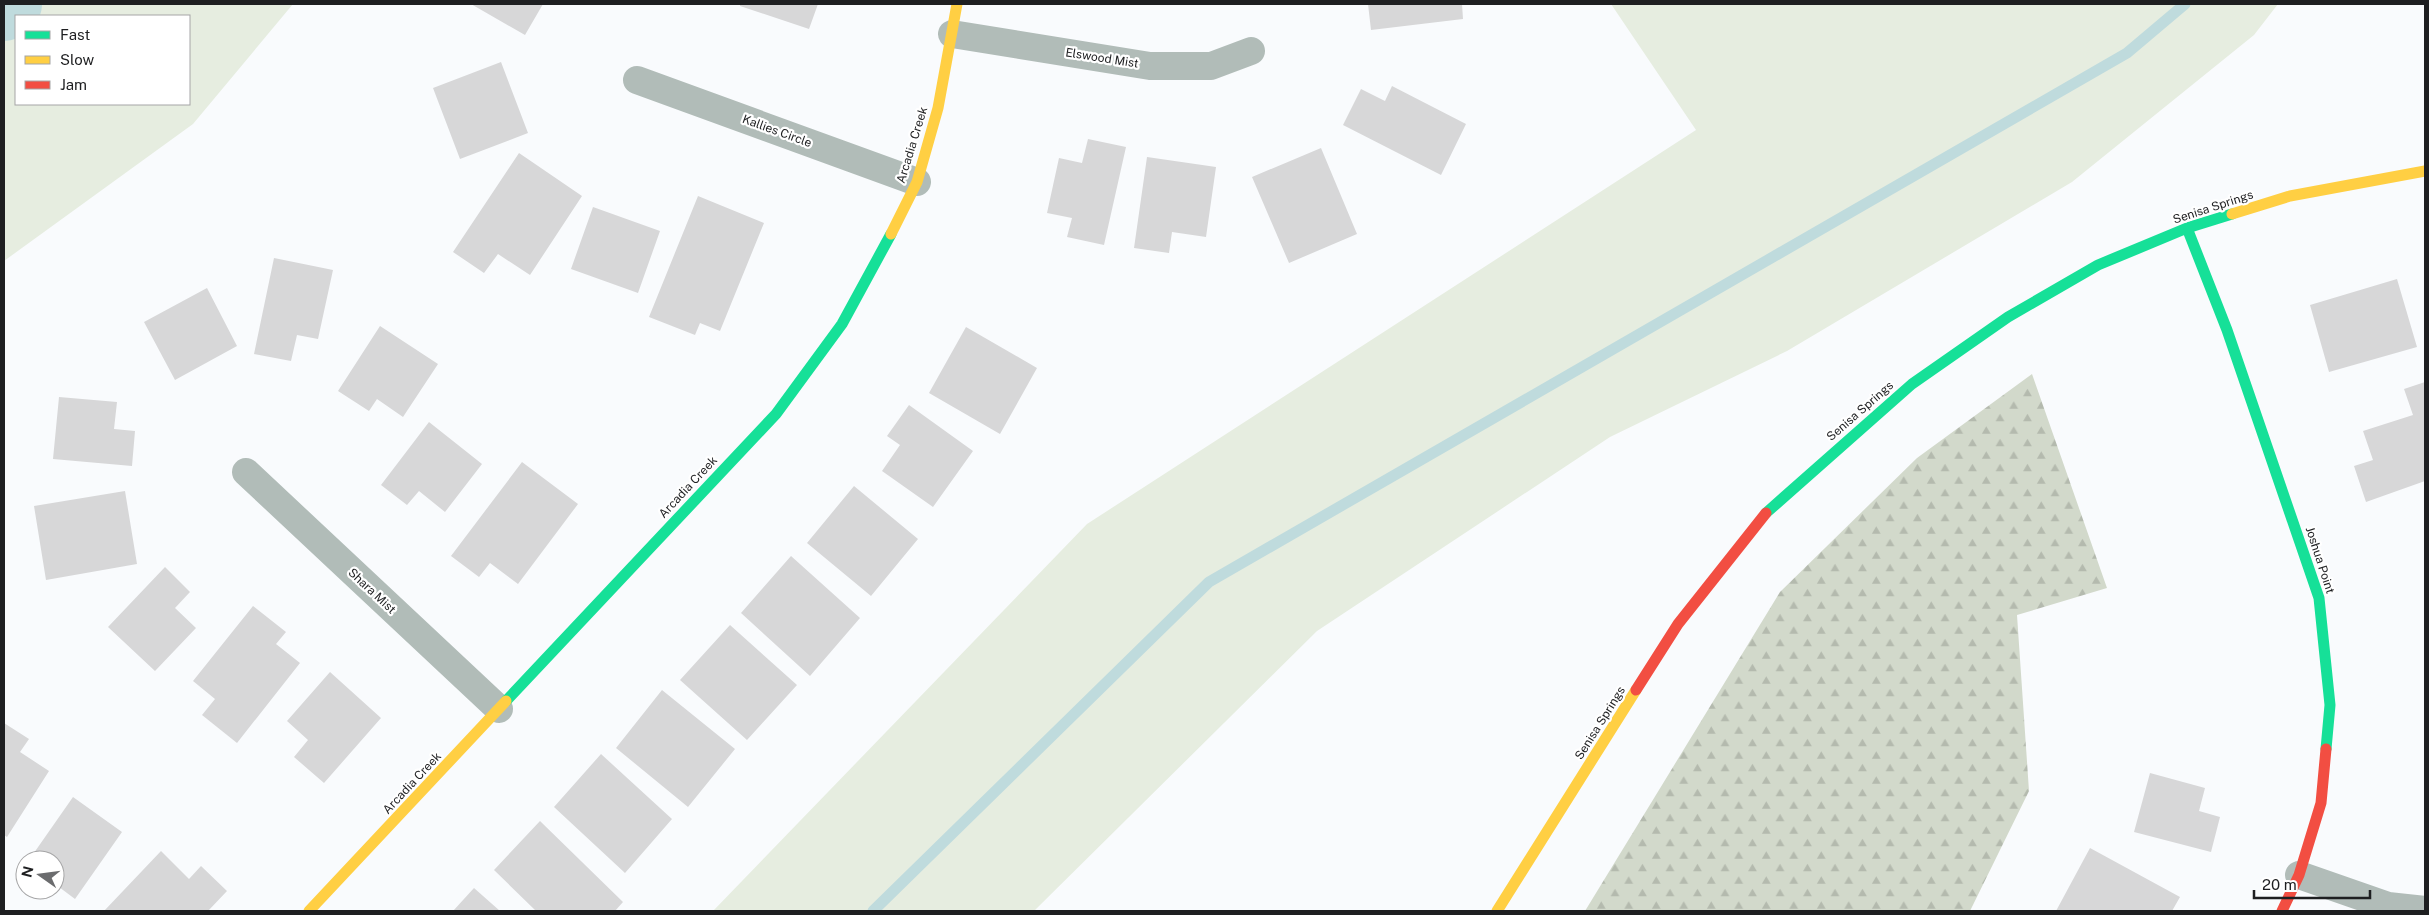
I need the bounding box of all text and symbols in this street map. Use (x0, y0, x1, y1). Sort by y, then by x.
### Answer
legend (15, 15, 190, 105)
text: Fast (60, 26, 90, 43)
street label: Elswood Mist (1064, 45, 1140, 71)
text: Slow (60, 51, 95, 68)
text: Jam (60, 76, 87, 93)
street label: Arcadia Creek (894, 105, 930, 185)
street label: Kallies Circle (740, 112, 814, 150)
street label: Senisa Springs (2171, 187, 2255, 227)
street label: Senisa Springs (1824, 378, 1896, 444)
street label: Arcadia Creek (656, 453, 720, 521)
street label: Joshua Point (2303, 525, 2338, 596)
street label: Shara Mist (345, 565, 399, 617)
street label: Senisa Springs (1572, 684, 1628, 762)
street label: Arcadia Creek (380, 749, 444, 817)
north arrow (15, 850, 65, 900)
text: N (18, 865, 36, 879)
scale bar (2254, 868, 2370, 900)
text: 20 m (2262, 876, 2297, 893)

